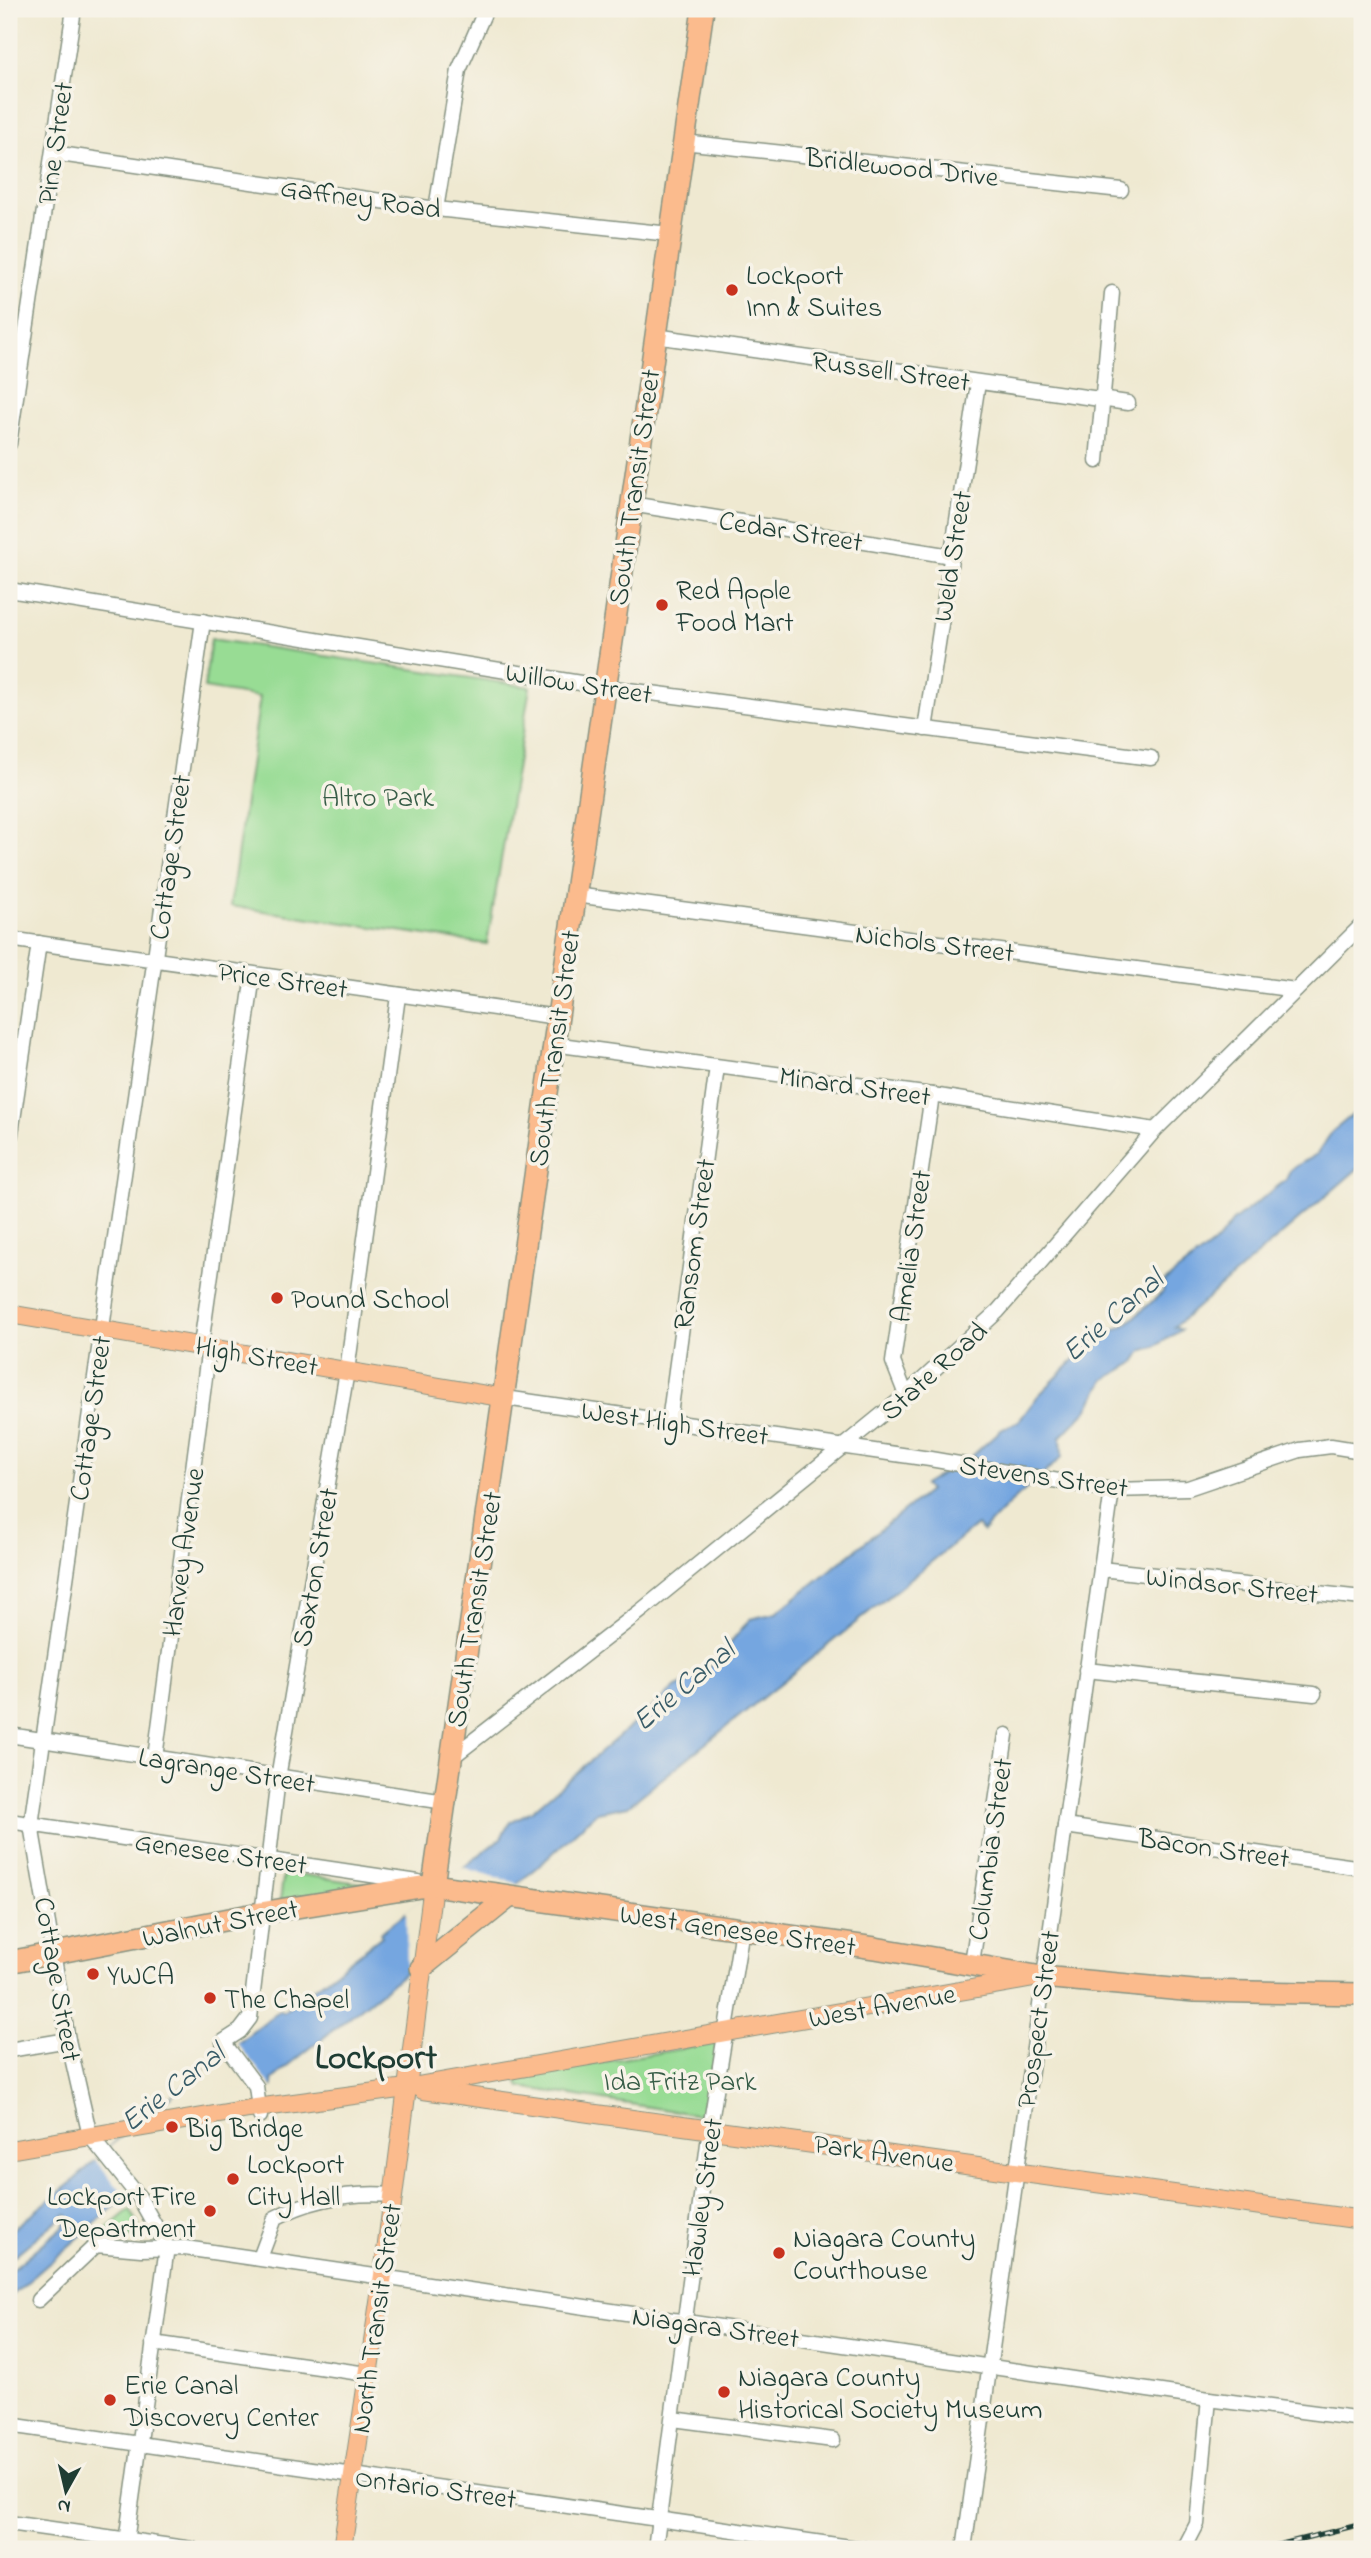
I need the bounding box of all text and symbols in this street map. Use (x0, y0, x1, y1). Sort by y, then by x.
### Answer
street label: Pine Street (29, 79, 86, 207)
street label: Bridlewood Drive (802, 139, 1001, 200)
street label: Gaffney Road (278, 169, 444, 232)
place label: Lockport Inn & Suites (746, 257, 882, 330)
marker: Lockport Inn & Suites (724, 282, 740, 298)
street label: Russell Street (809, 342, 972, 405)
street label: South Transit Street (600, 367, 673, 608)
street label: Weld Street (924, 488, 985, 625)
street label: Cedar Street (716, 502, 865, 565)
place label: Red Apple Food Mart (675, 572, 794, 645)
marker: Red Apple Food Mart (654, 597, 670, 613)
street label: Willow Street (502, 654, 655, 717)
street label: Cottage Street (141, 772, 204, 943)
park label: Altro Park (322, 779, 435, 820)
street label: Nichols Street (853, 915, 1016, 976)
street label: South Transit Street (520, 928, 593, 1169)
street label: Price Street (215, 953, 350, 1012)
street label: Minard Street (776, 1058, 933, 1119)
street label: Ransom Street (664, 1156, 729, 1333)
street label: Amelia Street (882, 1167, 944, 1326)
water label: Erie Canal (1053, 1258, 1178, 1374)
place label: Pound School (291, 1281, 449, 1322)
marker: Pound School (269, 1290, 285, 1306)
street label: State Road (872, 1313, 998, 1432)
street label: High Street (192, 1328, 321, 1389)
street label: Cottage Street (61, 1333, 124, 1504)
street label: West High Street (578, 1392, 771, 1459)
street label: Stevens Street (957, 1446, 1130, 1511)
street label: Harvey Avenue (153, 1465, 218, 1640)
street label: Saxton Street (283, 1485, 352, 1650)
street label: South Transit Street (438, 1489, 515, 1730)
street label: Windsor Street (1144, 1558, 1320, 1617)
water label: Erie Canal (624, 1629, 749, 1744)
street label: Lagrange Street (135, 1738, 318, 1807)
street label: Columbia Street (959, 1756, 1026, 1943)
street label: Bacon Street (1134, 1819, 1292, 1881)
street label: Genesee Street (132, 1823, 309, 1888)
street label: Walnut Street (139, 1890, 302, 1961)
street label: Cottage Street (21, 1894, 90, 2065)
street label: West Genesee Street (617, 1896, 858, 1969)
street label: Prospect Street (1008, 1928, 1073, 2111)
place label: YWCA (107, 1957, 174, 1998)
marker: YWCA (85, 1966, 101, 1982)
street label: West Avenue (806, 1975, 960, 2042)
place label: The Chapel (224, 1981, 349, 2022)
marker: The Chapel (202, 1990, 218, 2006)
water label: Erie Canal (112, 2032, 239, 2144)
district label: Lockport (315, 2034, 437, 2085)
park label: Ida Fritz Park (604, 2063, 757, 2104)
place label: Big Bridge (185, 2110, 303, 2151)
street label: Hawley Street (673, 2116, 736, 2279)
marker: Big Bridge (164, 2119, 180, 2135)
street label: Park Avenue (811, 2125, 957, 2186)
place label: Lockport City Hall (247, 2146, 345, 2219)
marker: Lockport City Hall (225, 2171, 241, 2187)
place label: Lockport Fire Department (47, 2178, 196, 2251)
street label: North Transit Street (342, 2201, 415, 2436)
marker: Lockport Fire Department (202, 2203, 218, 2219)
place label: Niagara County Courthouse (793, 2220, 975, 2293)
marker: Niagara County Courthouse (771, 2245, 787, 2261)
street label: Niagara Street (629, 2297, 802, 2361)
place label: Niagara County Historical Society Museum (738, 2359, 1042, 2432)
place label: Erie Canal Discovery Center (123, 2367, 319, 2440)
marker: Niagara County Historical Society Museum (716, 2384, 732, 2400)
marker: Erie Canal Discovery Center (102, 2392, 118, 2408)
north arrow (32, 2456, 102, 2526)
street label: Ontario Street (352, 2459, 519, 2522)
text: N (56, 2491, 72, 2520)

